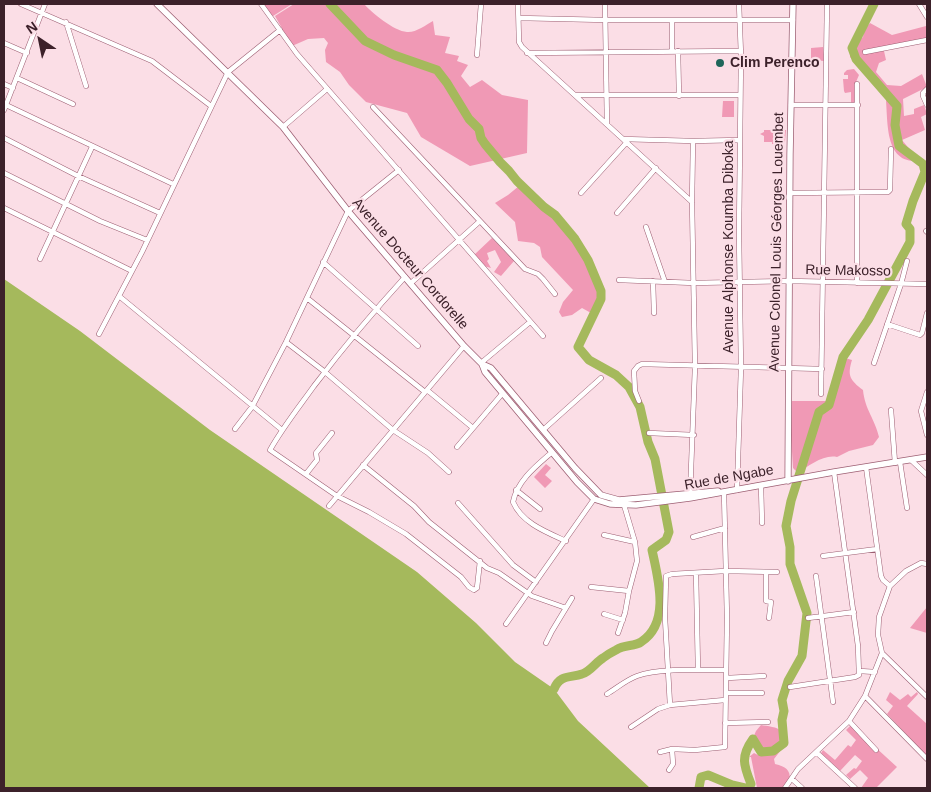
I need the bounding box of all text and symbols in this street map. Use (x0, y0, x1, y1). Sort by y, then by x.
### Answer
north arrow (15, 15, 65, 65)
text: N (23, 18, 40, 37)
place label: Clim Perenco (730, 55, 819, 71)
marker: Clim Perenco (714, 57, 726, 69)
street label: Avenue Colonel Louis Géorges Louembet (766, 112, 788, 372)
street label: Avenue Alphonse Koumba Diboka (721, 140, 737, 354)
street label: Avenue Docteur Cordorelle (348, 195, 472, 333)
street label: Rue Makosso (805, 262, 891, 280)
street label: Rue de Ngabe (683, 462, 775, 494)

